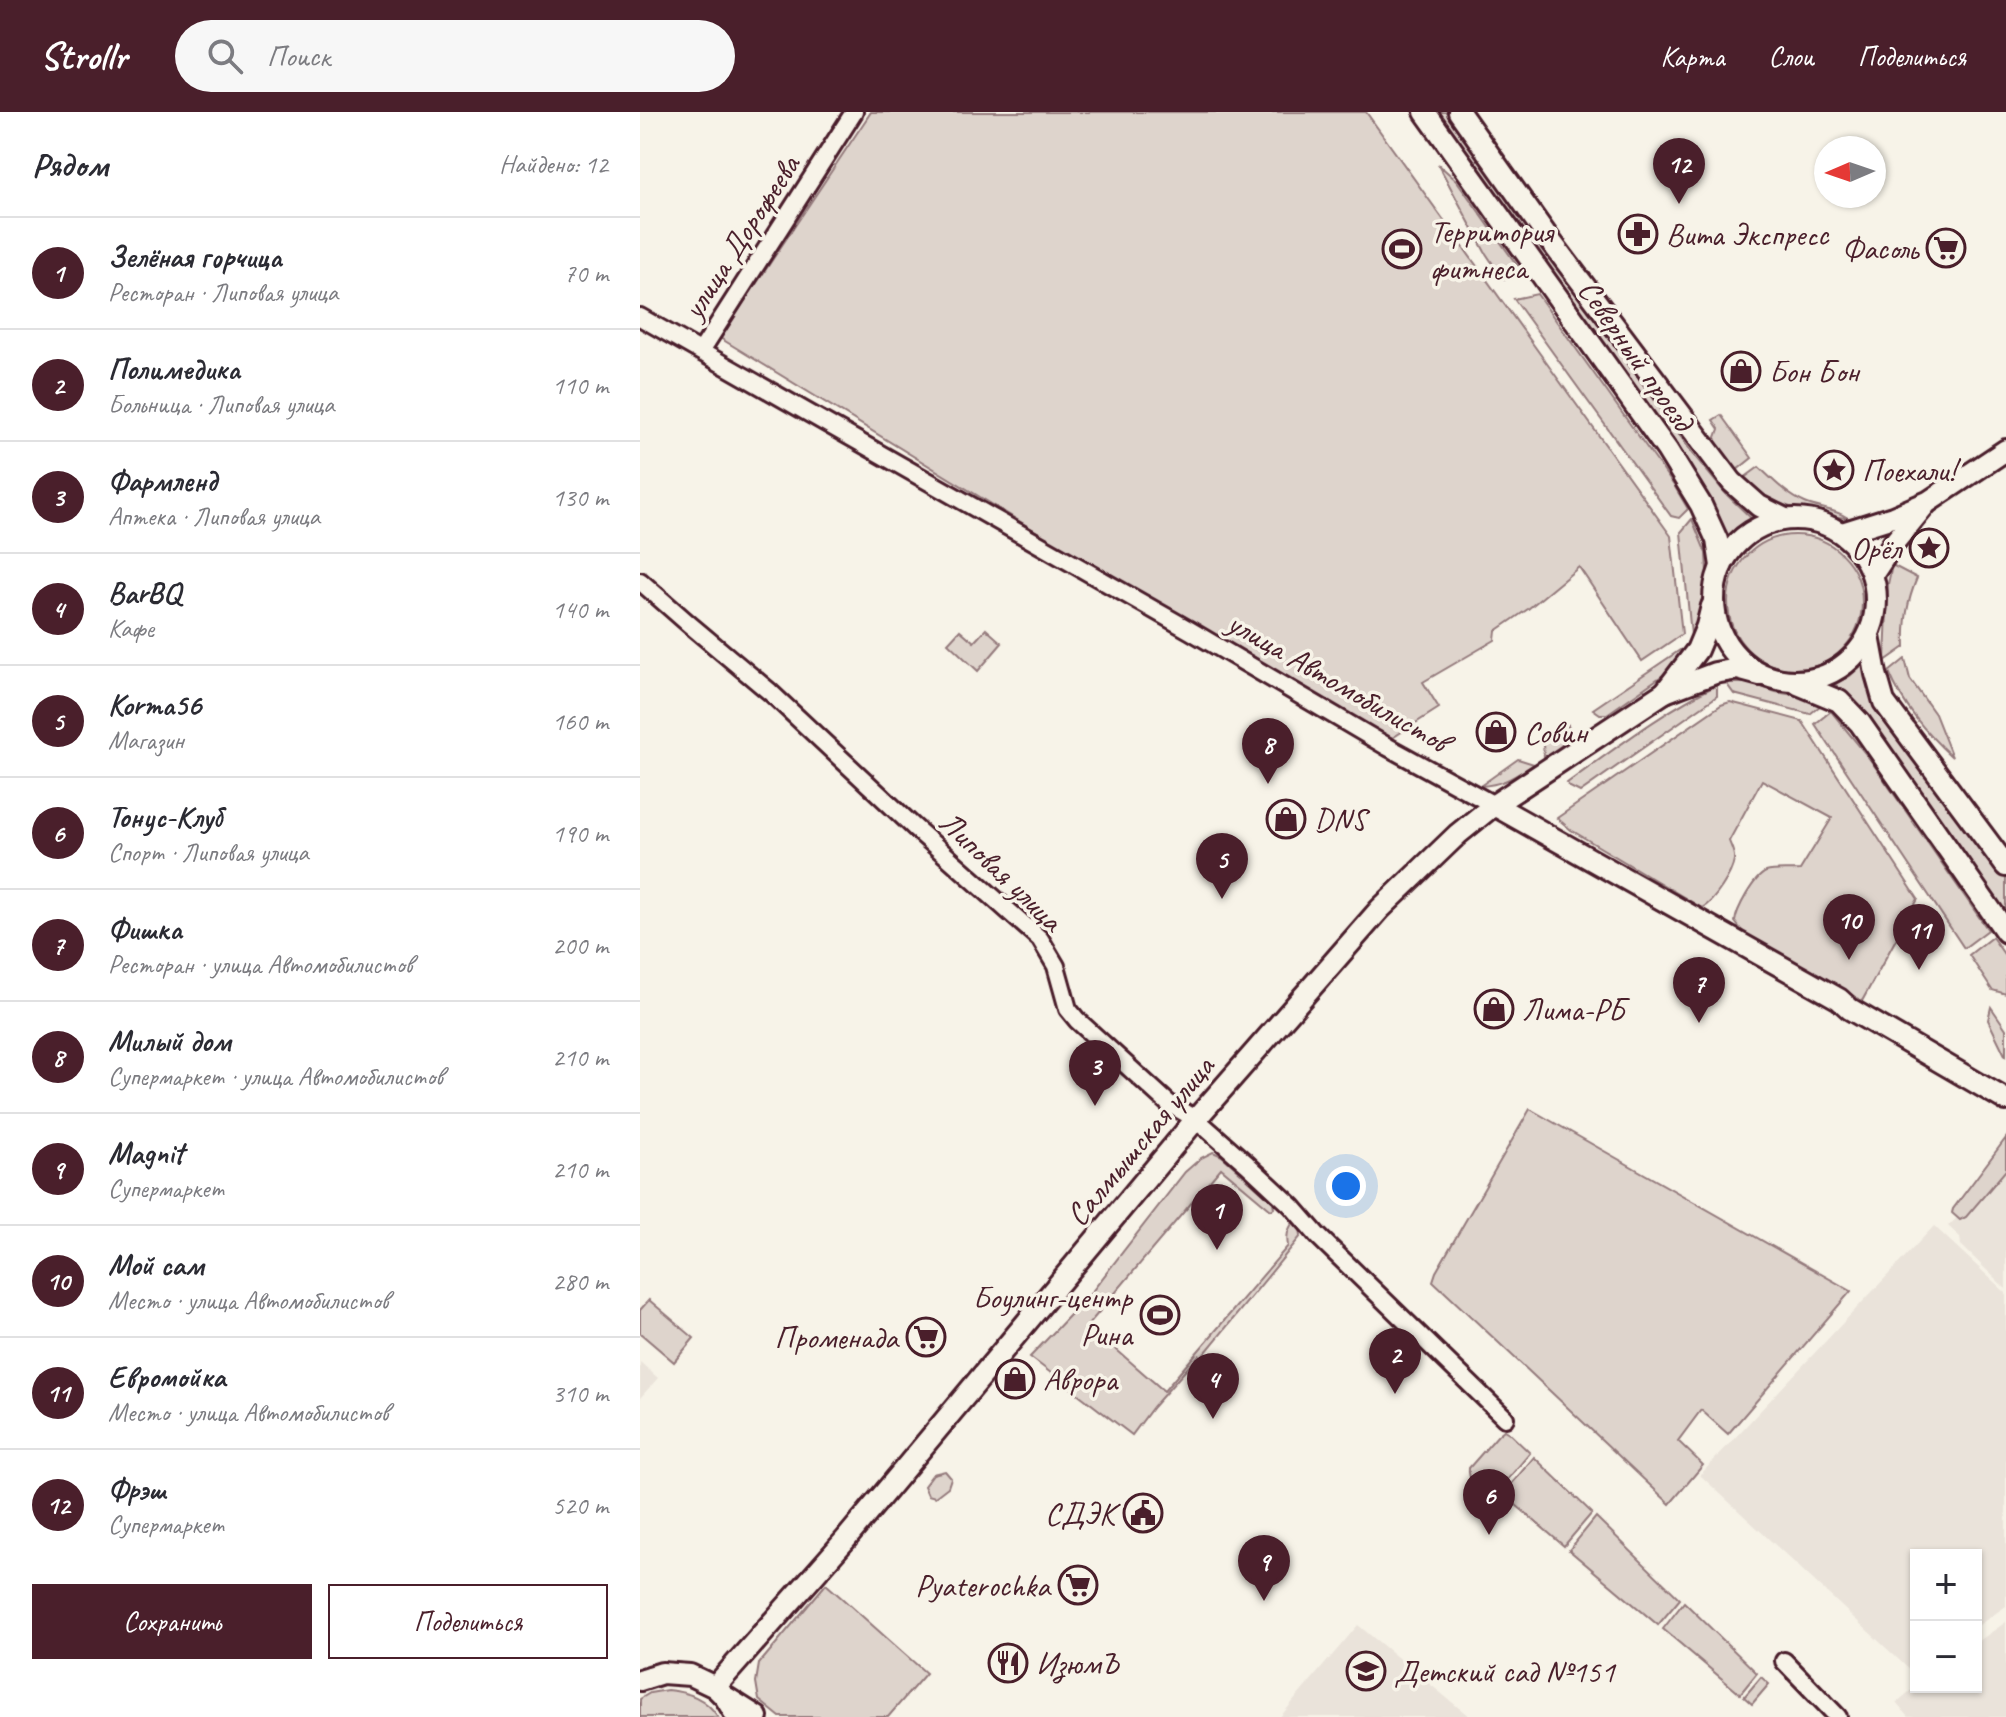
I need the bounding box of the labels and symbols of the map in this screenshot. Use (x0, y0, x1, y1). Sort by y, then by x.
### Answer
north arrow (1814, 136, 1886, 208)
pin: 12 (1653, 138, 1705, 204)
street label: улица Дорофеева (672, 145, 810, 328)
place label: Территория фитнеса (1430, 211, 1555, 289)
pharmacy icon: Вита Экспресс (1617, 213, 1659, 255)
place label: Вита Экспресс (1666, 214, 1830, 255)
supermarket icon: Фасоль (1925, 227, 1967, 269)
sports icon: Территория фитнеса (1381, 228, 1423, 270)
place label: Фасоль (1842, 228, 1920, 269)
street label: Северный проезд (1569, 271, 1705, 441)
shop icon: Бон Бон (1720, 350, 1762, 392)
place label: Бон Бон (1769, 351, 1861, 392)
place icon: Поехали! (1813, 449, 1855, 491)
place label: Поехали! (1862, 450, 1961, 491)
place icon: Орёл (1908, 527, 1950, 569)
place label: Орёл (1851, 528, 1904, 569)
street label: улица Автомобилистов (1219, 601, 1462, 765)
shop icon: Совин (1475, 711, 1517, 753)
place label: Совин (1524, 712, 1589, 753)
pin: 8 (1242, 718, 1294, 784)
shop icon: DNS (1265, 798, 1307, 840)
place label: DNS (1314, 799, 1371, 840)
street label: Липовая улица (930, 802, 1073, 942)
pin: 5 (1196, 833, 1248, 899)
pin: 10 (1823, 894, 1875, 960)
pin: 11 (1893, 904, 1945, 970)
pin: 7 (1673, 957, 1725, 1023)
shop icon: Лима-РБ (1473, 988, 1515, 1030)
place label: Лима-РБ (1522, 989, 1630, 1030)
pin: 3 (1069, 1040, 1121, 1106)
street label: Салмышская улица (1057, 1046, 1225, 1235)
your location (1326, 1166, 1366, 1206)
pin: 1 (1191, 1184, 1243, 1250)
place label: Боулинг-центр Рина (973, 1277, 1134, 1355)
sports icon: Боулинг-центр Рина (1139, 1294, 1181, 1336)
supermarket icon: Променада (905, 1316, 947, 1358)
place label: Променада (775, 1317, 900, 1358)
pin: 2 (1369, 1328, 1421, 1394)
pin: 4 (1187, 1353, 1239, 1419)
shop icon: Аврора (994, 1358, 1036, 1400)
place label: Аврора (1043, 1359, 1119, 1400)
pin: 6 (1463, 1469, 1515, 1535)
public building icon: СДЭК (1122, 1492, 1164, 1534)
place label: СДЭК (1045, 1493, 1121, 1534)
pin: 9 (1238, 1535, 1290, 1601)
supermarket icon: Pyaterochka (1057, 1564, 1099, 1606)
place label: Pyaterochka (915, 1565, 1052, 1606)
restaurant icon: ИзюмЪ (987, 1642, 1029, 1684)
place label: ИзюмЪ (1036, 1643, 1120, 1684)
school or university icon: Детский сад №151 (1345, 1650, 1387, 1692)
place label: Детский сад №151 (1394, 1651, 1616, 1692)

